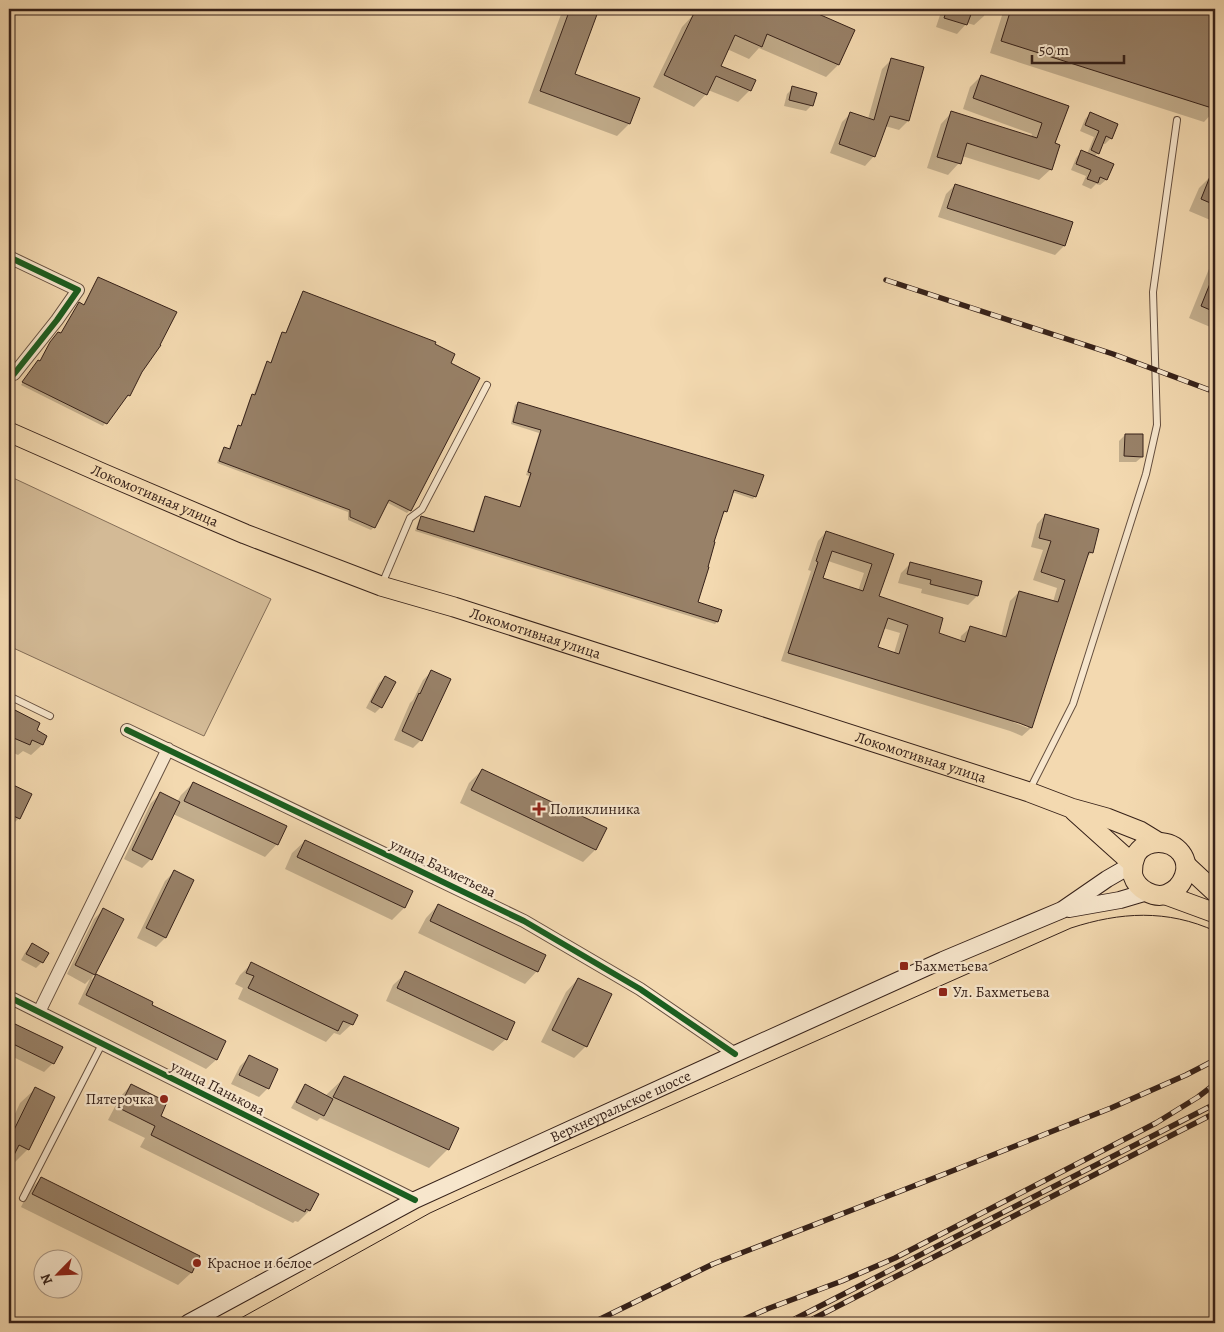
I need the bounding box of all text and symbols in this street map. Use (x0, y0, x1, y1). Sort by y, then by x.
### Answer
scale bar (1032, 32, 1124, 64)
text: 50 m (1039, 40, 1069, 60)
street label: Локомотивная улица (88, 459, 222, 532)
street label: Локомотивная улица (467, 603, 603, 664)
street label: Локомотивная улица (853, 727, 989, 788)
place label: Поликлиника (550, 799, 640, 819)
marker: Поликлиника (532, 802, 546, 816)
street label: улица Бахметьева (386, 833, 499, 902)
place label: Бахметьева (914, 956, 988, 976)
marker: Бахметьева (898, 960, 910, 972)
place label: Ул. Бахметьева (953, 982, 1050, 1002)
marker: Ул. Бахметьева (937, 986, 949, 998)
street label: улица Панькова (167, 1055, 268, 1120)
street label: Верхнеуральское шоссе (547, 1065, 694, 1147)
place label: Пятерочка (86, 1089, 154, 1109)
marker: Пятерочка (158, 1093, 170, 1105)
north arrow (32, 1250, 82, 1300)
place label: Красное и белое (207, 1253, 312, 1273)
marker: Красное и белое (191, 1257, 203, 1269)
text: N (36, 1271, 57, 1288)

